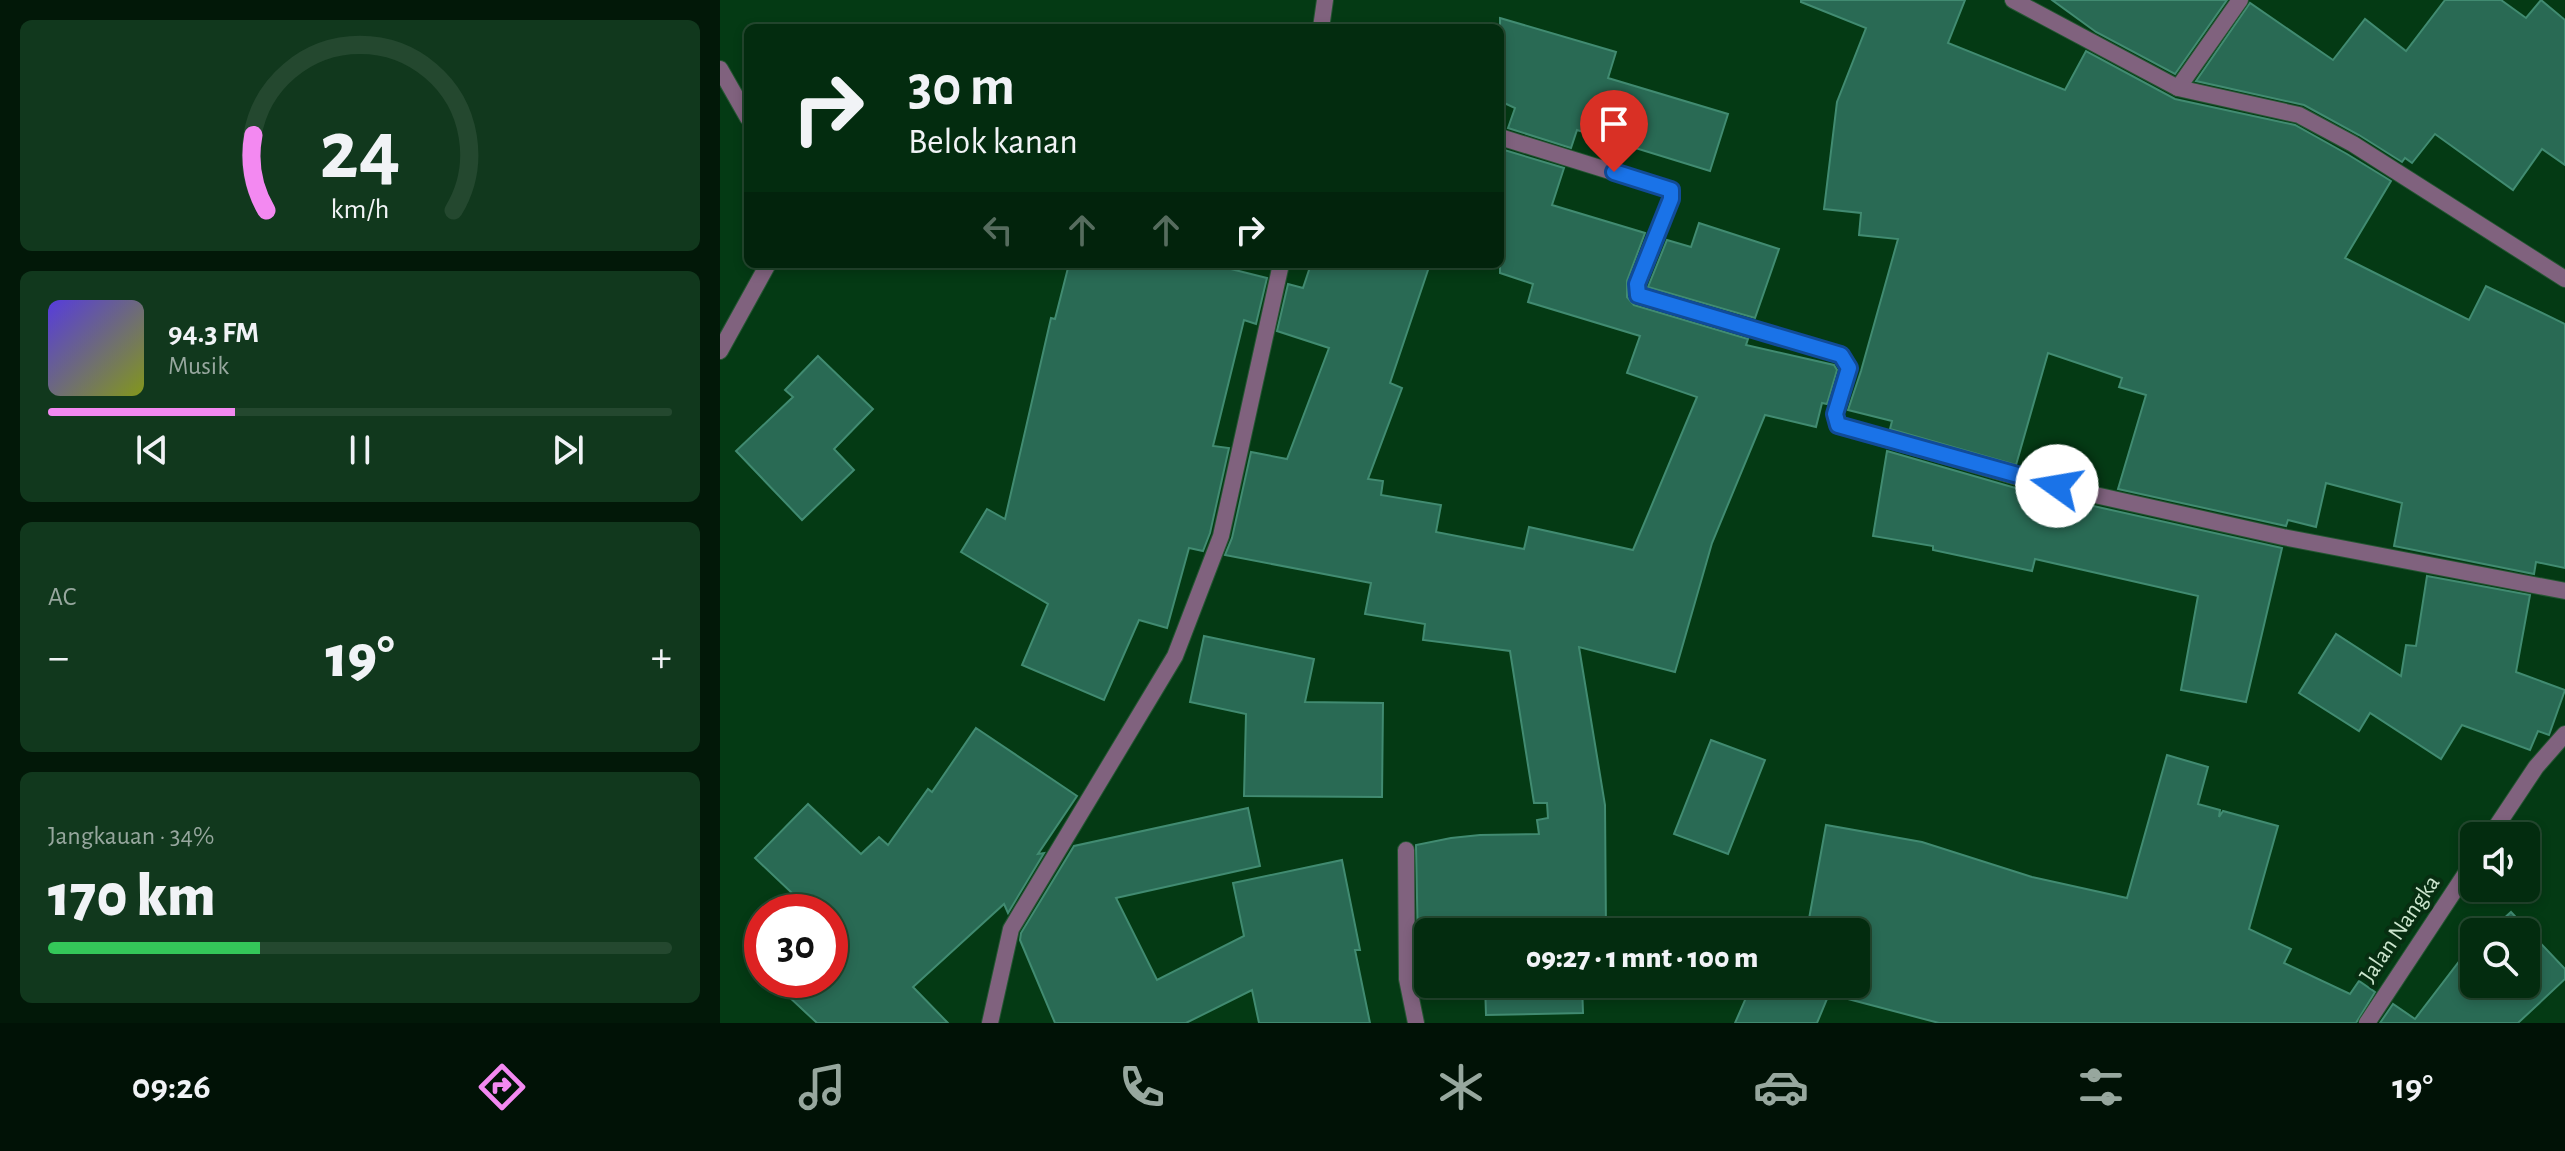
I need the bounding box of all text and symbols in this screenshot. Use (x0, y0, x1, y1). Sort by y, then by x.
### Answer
icon: right (776, 56, 880, 160)
text: 30 m (908, 59, 1015, 115)
pin (1580, 90, 1648, 172)
icon: arrive (1592, 102, 1636, 146)
text: 24 (319, 110, 401, 194)
text: Belok kanan (908, 124, 1078, 160)
text: km/h (331, 196, 389, 225)
icon: left (976, 208, 1020, 252)
icon: ahead (1060, 208, 1104, 252)
icon: ahead (1144, 208, 1188, 252)
icon: right (1228, 208, 1272, 252)
text: 94.3 FM (168, 318, 259, 348)
text: Musik (168, 353, 229, 379)
icon: previous (130, 428, 174, 472)
icon: pause (338, 428, 382, 472)
icon: next (546, 428, 590, 472)
position arrow (2015, 444, 2099, 528)
text: AC (48, 584, 76, 610)
text: 19° (326, 628, 394, 688)
text: − (48, 636, 69, 680)
text: + (651, 636, 672, 680)
map controls (2460, 822, 2540, 998)
button: sound (2460, 822, 2540, 902)
text: Jangkauan · 34% (48, 823, 214, 849)
text: 170 km (48, 867, 216, 927)
street label: Jalan Nangka (2356, 871, 2444, 987)
speed limit sign: 30 (744, 894, 848, 998)
button: search (2460, 918, 2540, 998)
text: 09:27 · 1 mnt · 100 m (1526, 943, 1758, 973)
icon: directions (474, 1059, 530, 1115)
icon: music (794, 1059, 850, 1115)
icon: phone (1114, 1059, 1170, 1115)
icon: climate (1433, 1059, 1489, 1115)
icon: car (1753, 1059, 1809, 1115)
icon: filters (2073, 1059, 2129, 1115)
text: 09:26 (132, 1069, 211, 1105)
text: 19° (2392, 1069, 2433, 1105)

